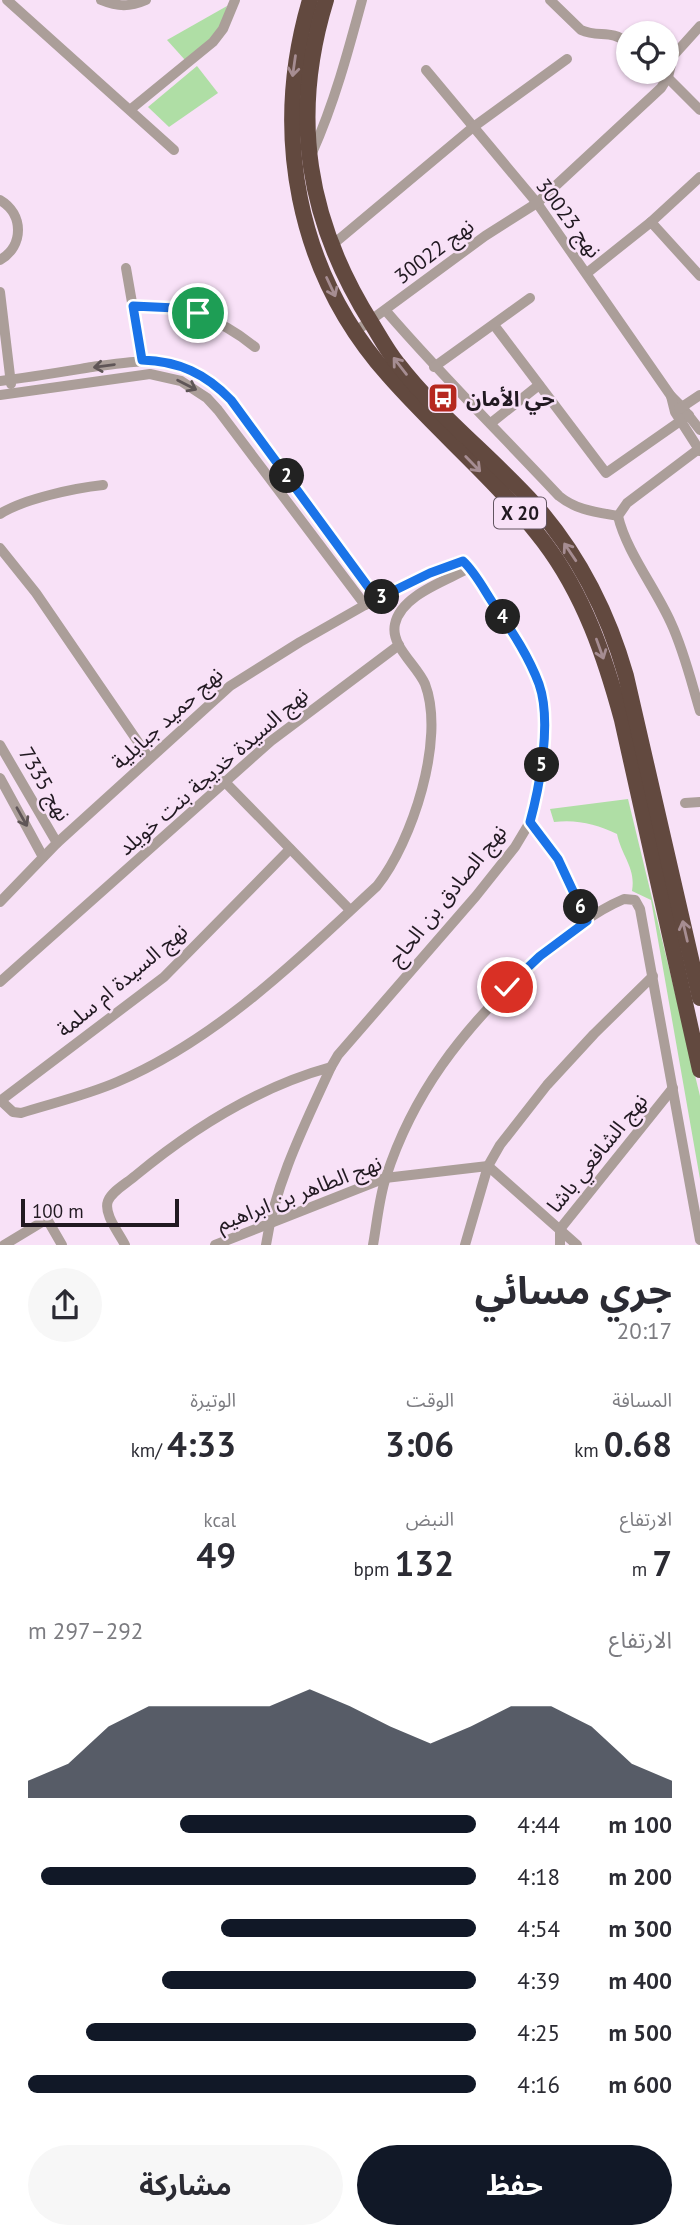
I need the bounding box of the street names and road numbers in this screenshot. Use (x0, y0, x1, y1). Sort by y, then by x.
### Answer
street label: نهج 30023 (529, 173, 608, 264)
street label: نهج 30022 (389, 212, 480, 291)
road number: X 20 (494, 498, 546, 528)
street label: نهج حميد جبايلية (106, 661, 230, 777)
street label: نهج السيدة خديجة بنت خويلد (112, 681, 315, 863)
street label: نهج 7335 (11, 742, 77, 827)
street label: نهج الصادق بن الحاج (382, 819, 514, 972)
street label: نهج السيدة ام سلمة (51, 917, 195, 1045)
street label: نهج الشافعي باشا (541, 1088, 656, 1220)
street label: نهج الطاهر بن ابراهيم (213, 1149, 386, 1239)

